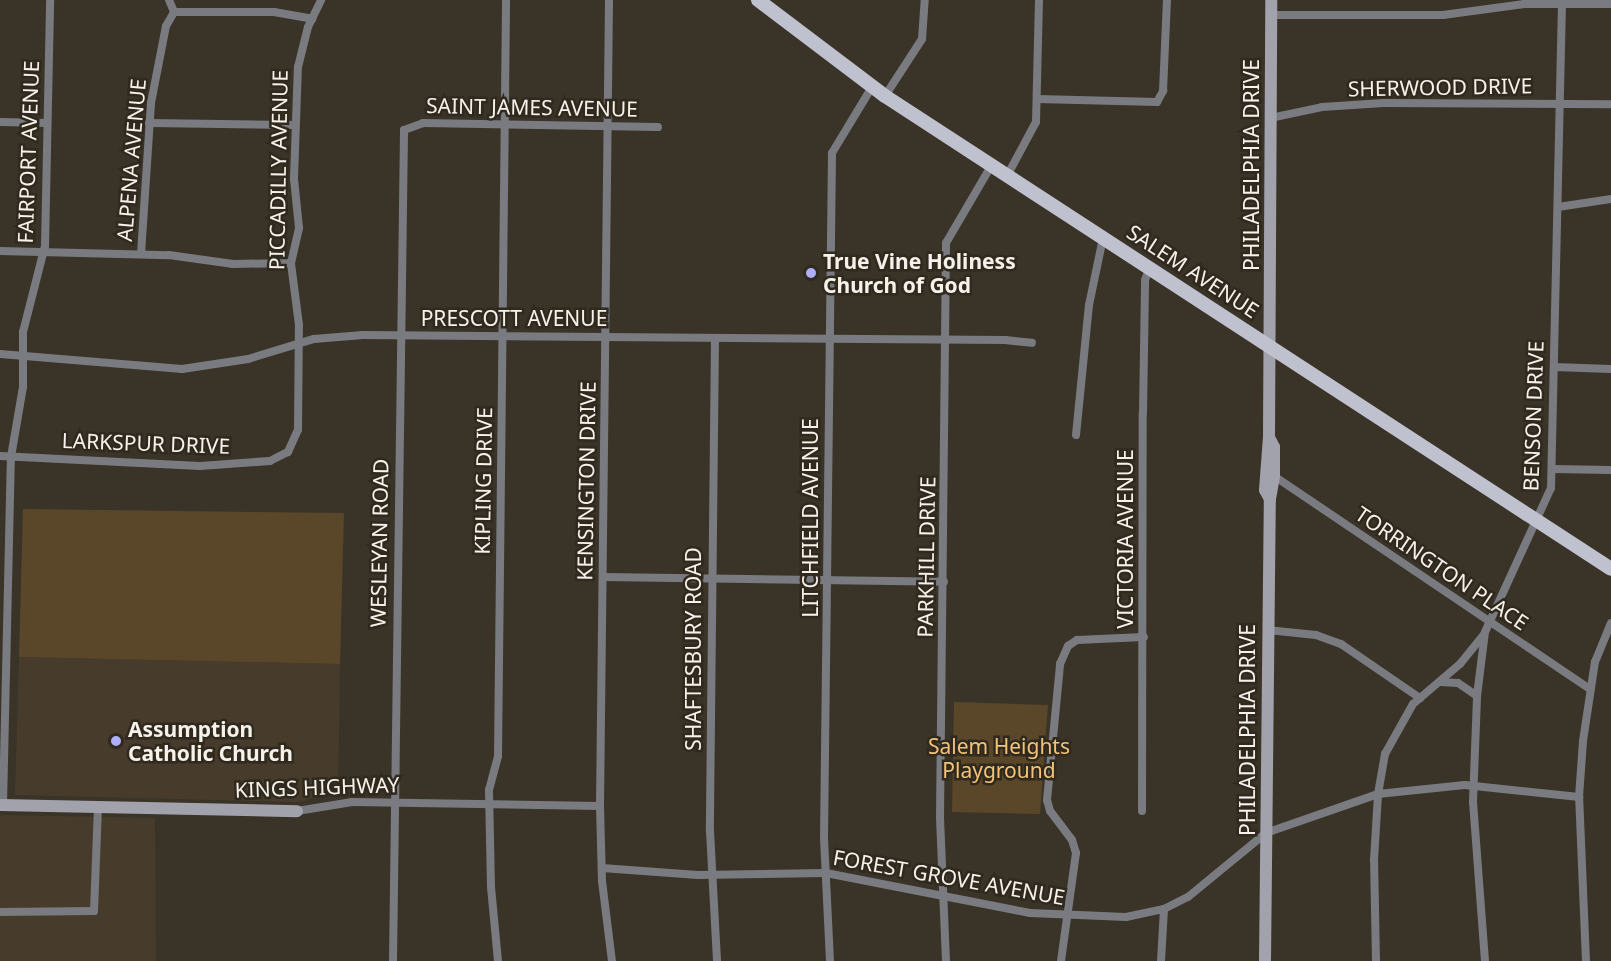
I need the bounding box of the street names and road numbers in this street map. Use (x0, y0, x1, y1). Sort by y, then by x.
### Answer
street label: PHILADELPHIA DRIVE (1238, 59, 1264, 271)
street label: FAIRPORT AVENUE (12, 60, 44, 244)
street label: PICCADILLY AVENUE (264, 70, 292, 270)
street label: SHERWOOD DRIVE (1348, 73, 1532, 101)
street label: ALPENA AVENUE (111, 77, 151, 243)
street label: SAINT JAMES AVENUE (426, 93, 638, 121)
street label: SALEM AVENUE (1122, 219, 1264, 323)
street label: PRESCOTT AVENUE (421, 305, 607, 331)
street label: BENSON DRIVE (1518, 340, 1548, 492)
street label: KENSINGTON DRIVE (572, 381, 600, 581)
street label: KIPLING DRIVE (469, 407, 497, 555)
street label: LITCHFIELD AVENUE (797, 418, 823, 618)
street label: LARKSPUR DRIVE (61, 427, 231, 459)
street label: VICTORIA AVENUE (1112, 449, 1138, 629)
street label: WESLEYAN ROAD (365, 458, 393, 628)
street label: PARKHILL DRIVE (912, 476, 940, 638)
street label: TORRINGTON PLACE (1351, 501, 1533, 635)
street label: SHAFTESBURY ROAD (680, 547, 706, 751)
street label: PHILADELPHIA DRIVE (1234, 624, 1260, 836)
street label: KINGS HIGHWAY (234, 772, 400, 802)
street label: FOREST GROVE AVENUE (831, 844, 1067, 910)

